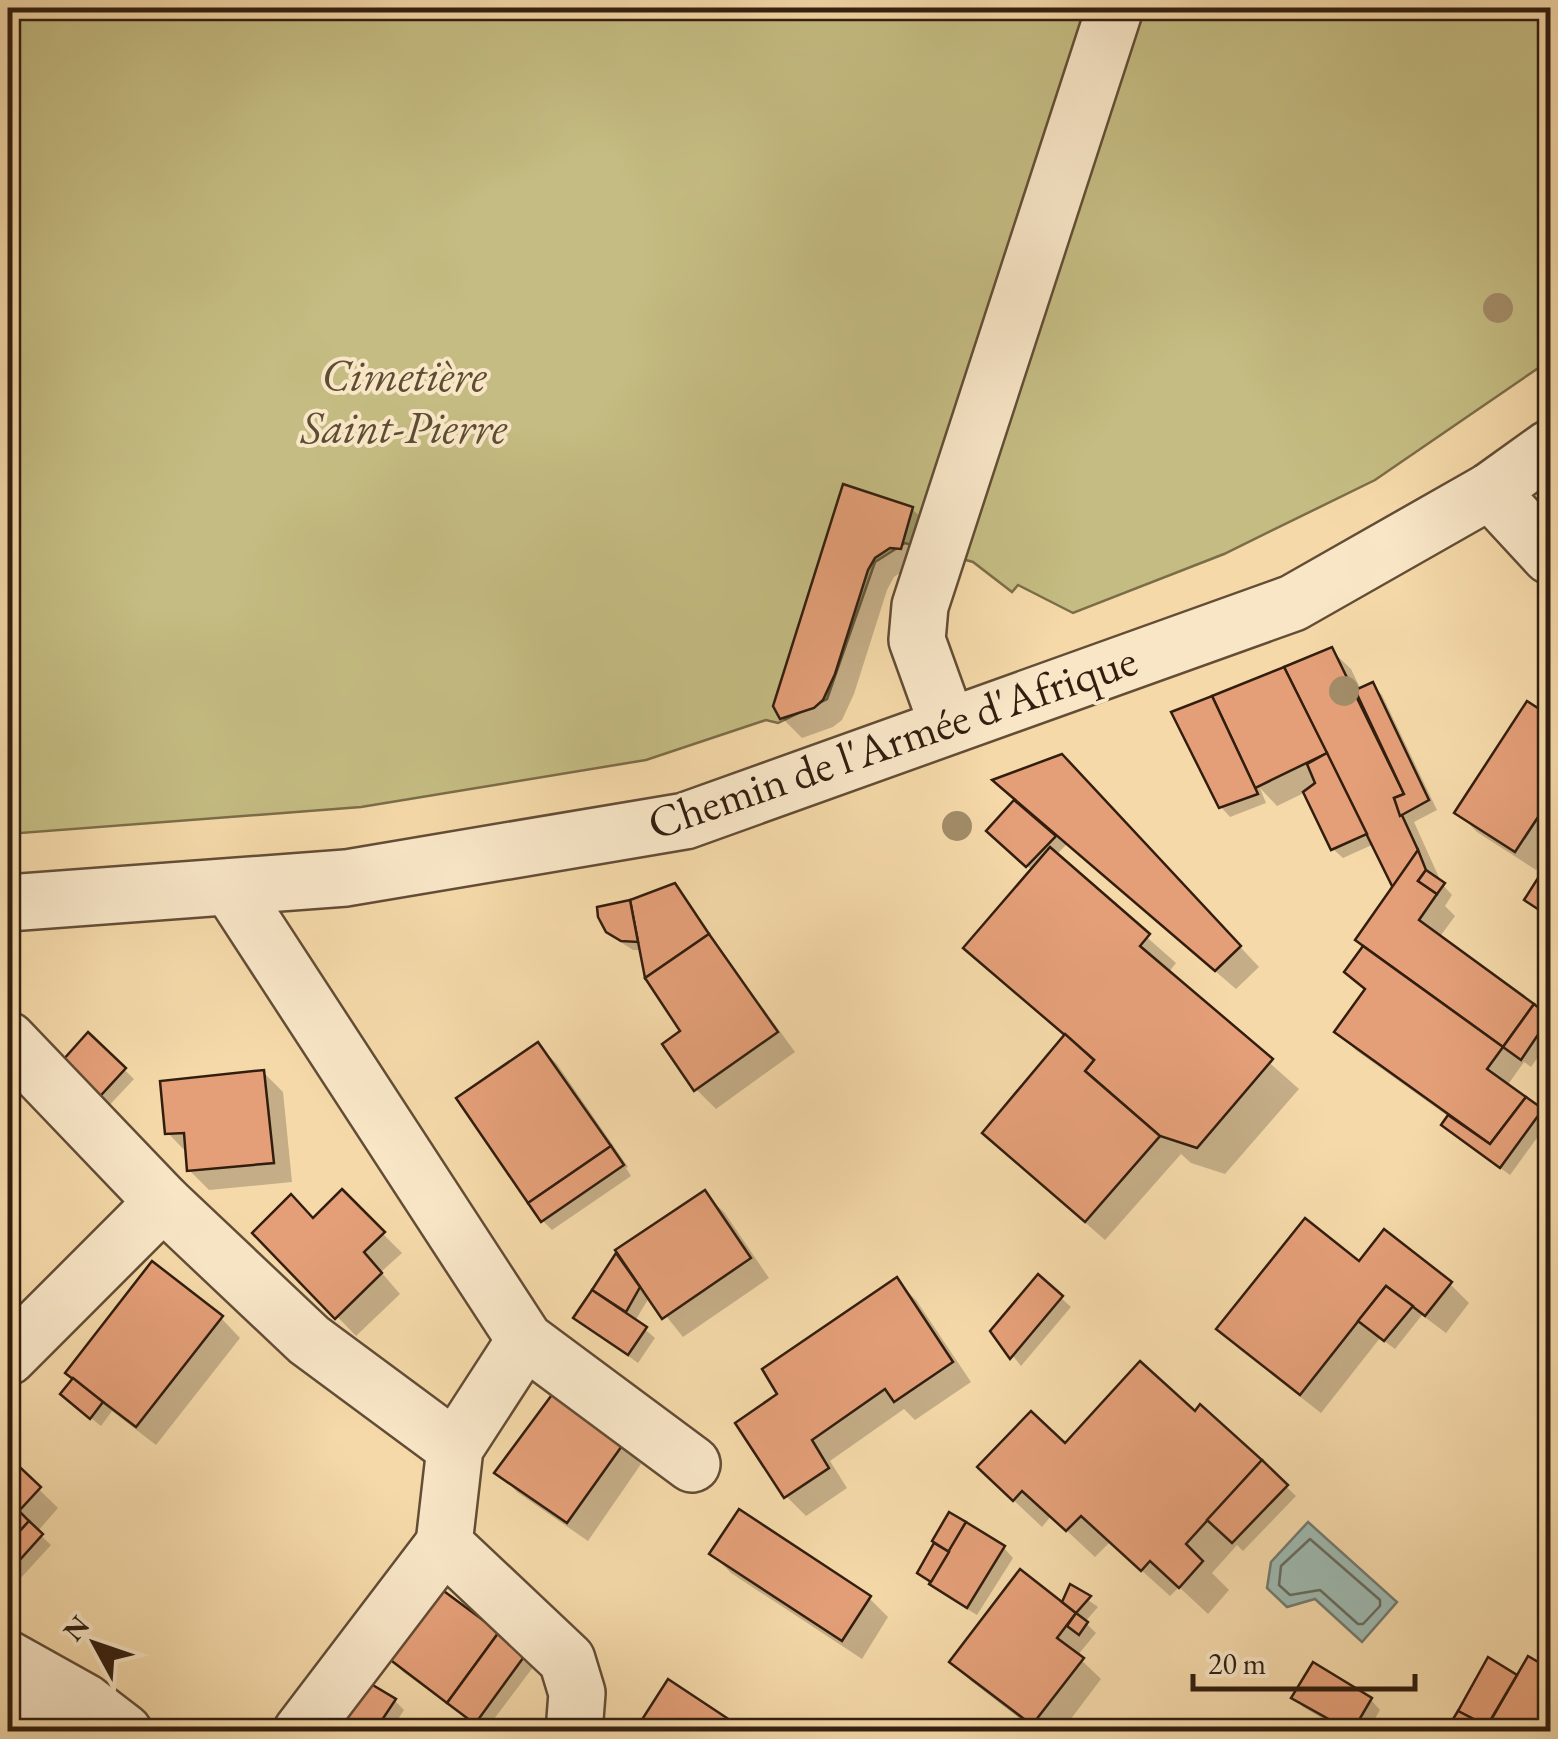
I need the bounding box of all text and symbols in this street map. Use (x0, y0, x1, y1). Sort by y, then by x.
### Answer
park label: Cimetière Saint-Pierre (300, 346, 508, 456)
street label: Chemin de l'Armée d'Afrique (640, 630, 1144, 852)
north arrow (45, 1594, 145, 1694)
text: N (55, 1607, 97, 1648)
scale bar (1193, 1629, 1416, 1691)
text: 20 m (1208, 1644, 1266, 1683)

